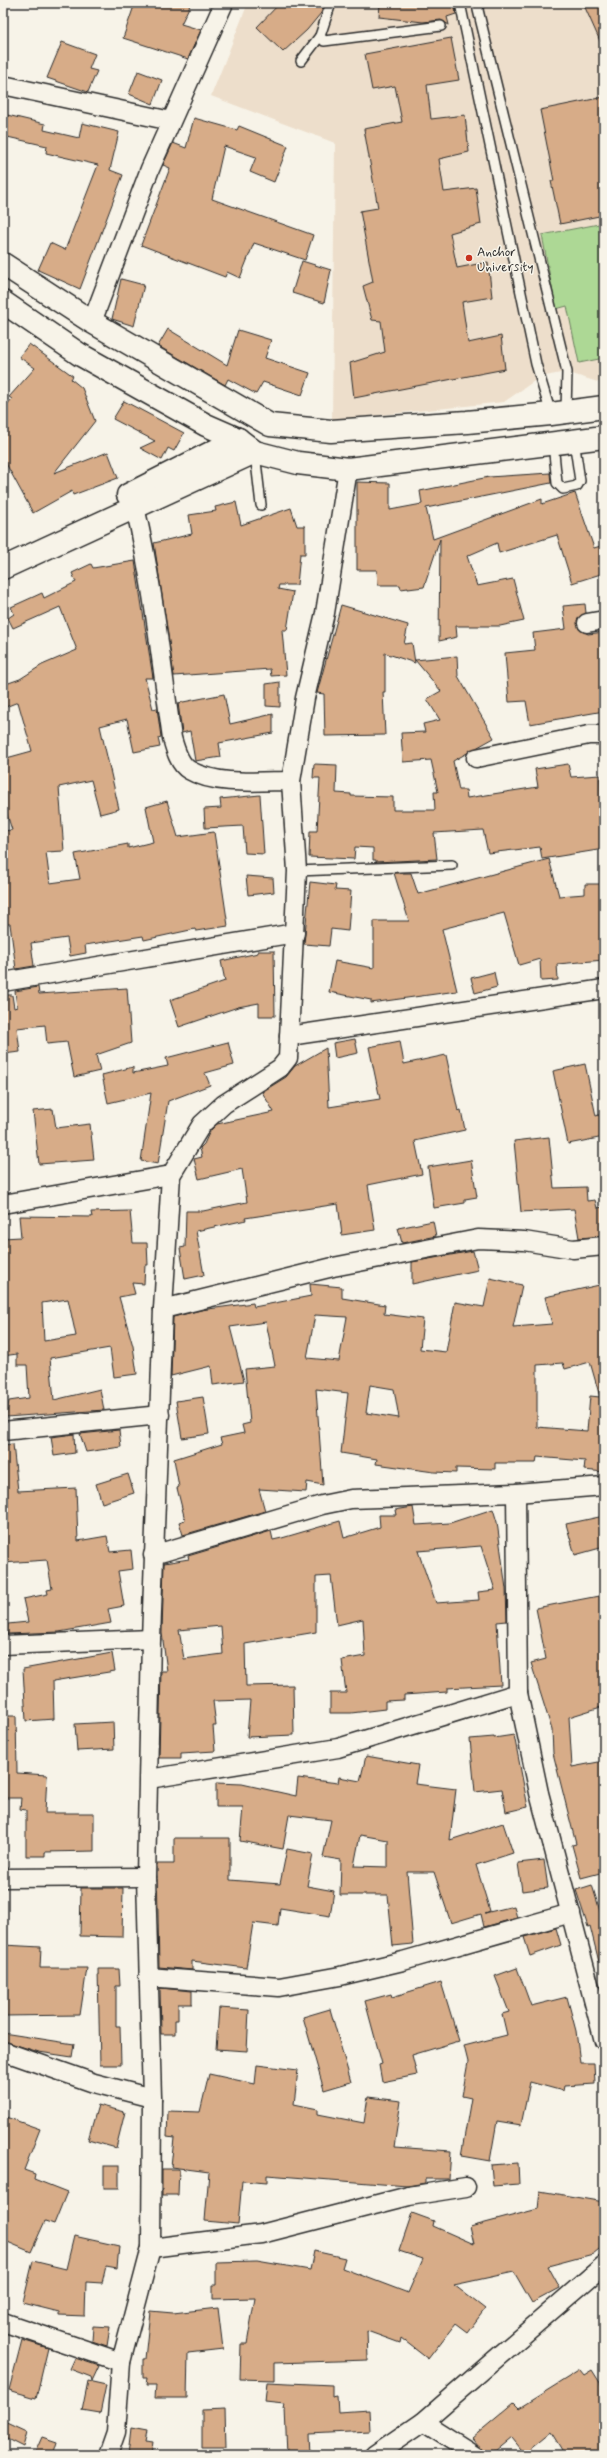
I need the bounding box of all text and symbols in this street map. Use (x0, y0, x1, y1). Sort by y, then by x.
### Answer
place label: Anchor University (477, 244, 533, 276)
marker: Anchor University (464, 253, 474, 263)

